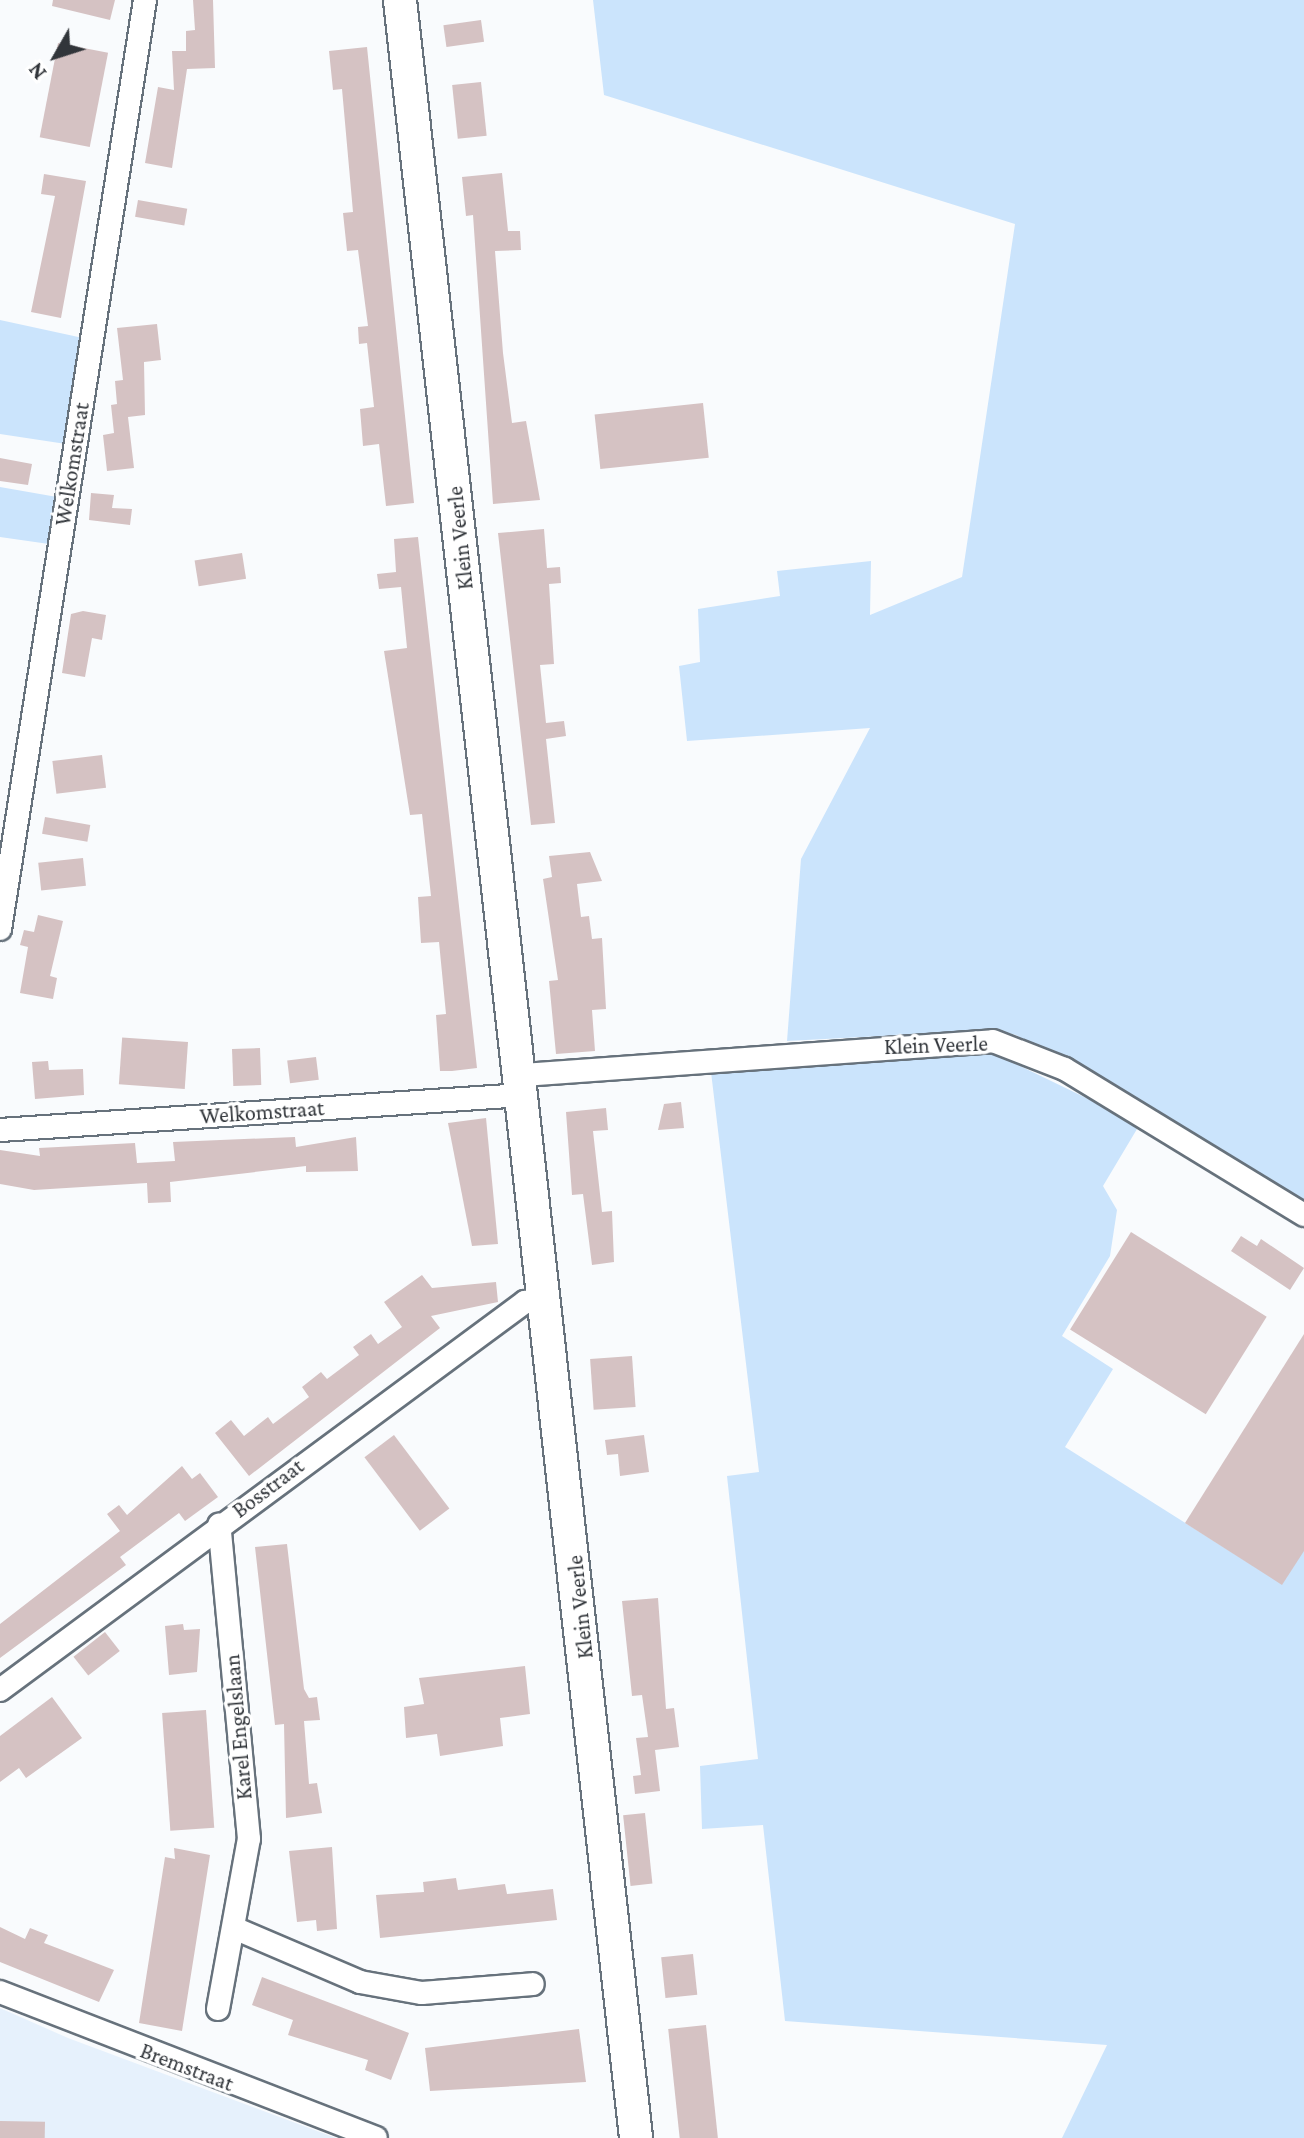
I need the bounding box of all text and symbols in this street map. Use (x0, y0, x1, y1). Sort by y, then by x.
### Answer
north arrow (16, 16, 96, 96)
text: N (23, 58, 51, 85)
street label: Welkomstraat (49, 400, 95, 528)
street label: Klein Veerle (441, 485, 479, 591)
street label: Klein Veerle (884, 1030, 988, 1060)
street label: Welkomstraat (199, 1094, 325, 1130)
street label: Bosstraat (227, 1453, 309, 1523)
street label: Klein Veerle (561, 1554, 599, 1660)
street label: Karel Engelslaan (218, 1653, 258, 1801)
street label: Bremstraat (137, 2037, 237, 2097)

